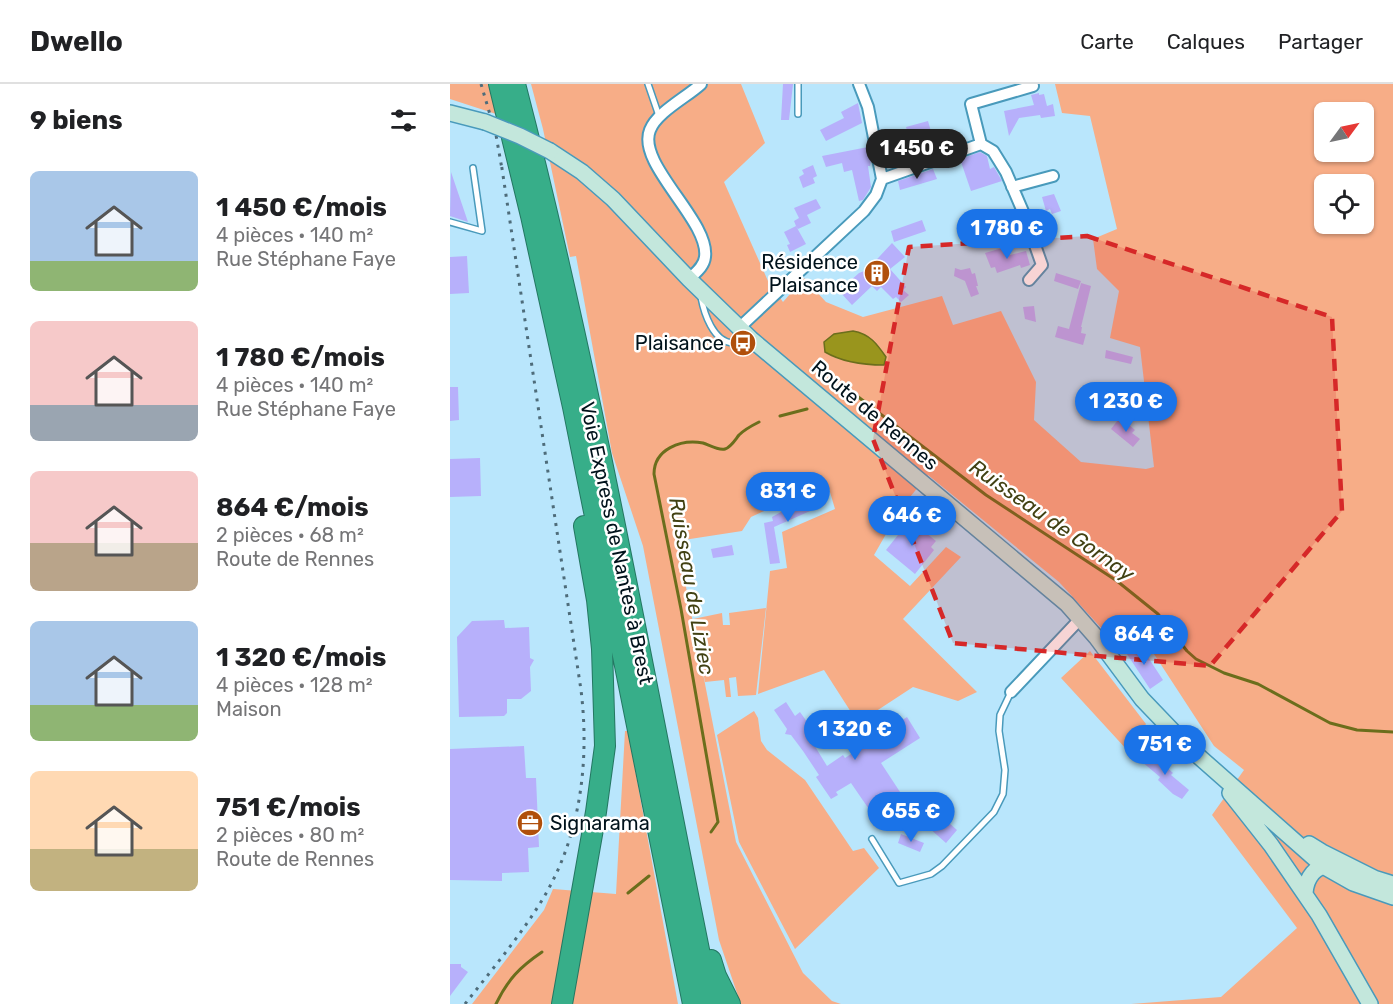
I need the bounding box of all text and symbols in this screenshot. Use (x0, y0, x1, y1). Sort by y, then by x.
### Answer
text: Dwello (30, 25, 123, 58)
text: Carte (1080, 29, 1134, 54)
text: Calques (1167, 29, 1245, 54)
text: Partager (1278, 29, 1363, 54)
north arrow (1314, 102, 1374, 162)
map controls (1314, 102, 1374, 234)
icon: filters (387, 104, 420, 137)
text: 9 biens (30, 105, 123, 136)
pin: 1 450 € (862, 129, 972, 180)
text: 1 450 € (880, 136, 954, 160)
button: locate (1314, 174, 1374, 234)
text: 1 450 €/mois (216, 192, 387, 223)
icon: home (78, 195, 150, 267)
pin: 1 780 € (952, 209, 1062, 260)
text: 1 780 € (971, 216, 1043, 240)
text: 4 pièces · 140 m² (216, 223, 373, 247)
text: Rue Stéphane Faye (216, 247, 396, 271)
place label: Résidence Plaisance (761, 250, 858, 297)
building icon: Résidence Plaisance (862, 258, 892, 288)
bus stop icon: Plaisance (728, 328, 758, 358)
place label: Plaisance (635, 331, 724, 355)
text: 1 780 €/mois (216, 342, 385, 373)
icon: home (78, 345, 150, 417)
street label: Route de Rennes (807, 355, 943, 475)
text: 4 pièces · 140 m² (216, 373, 373, 397)
pin: 1 230 € (1071, 382, 1181, 433)
text: 1 230 € (1089, 389, 1163, 413)
text: Rue Stéphane Faye (216, 397, 396, 421)
street label: Voie Express de Nantes à Brest (575, 400, 659, 687)
water label: Ruisseau de Gornay (965, 454, 1140, 587)
pin: 831 € (746, 472, 830, 523)
text: 831 € (760, 479, 816, 503)
text: 864 €/mois (216, 492, 369, 523)
icon: home (78, 495, 150, 567)
water label: Ruisseau de Liziec (664, 495, 720, 677)
pin: 646 € (870, 496, 954, 547)
text: 646 € (882, 503, 942, 527)
text: 2 pièces · 68 m² (216, 523, 364, 547)
text: Route de Rennes (216, 547, 374, 571)
pin: 864 € (1102, 615, 1186, 666)
text: 864 € (1114, 622, 1174, 646)
text: 1 320 €/mois (216, 642, 386, 673)
icon: home (78, 645, 150, 717)
text: 4 pièces · 128 m² (216, 673, 373, 697)
text: Maison (216, 697, 282, 721)
pin: 1 320 € (800, 710, 910, 761)
text: 1 320 € (818, 717, 892, 741)
pin: 751 € (1123, 725, 1207, 776)
text: 751 € (1138, 732, 1192, 756)
text: 751 €/mois (216, 792, 361, 823)
pin: 655 € (869, 792, 953, 843)
icon: home (78, 795, 150, 867)
text: 655 € (882, 799, 940, 823)
office icon: Signarama (515, 808, 545, 838)
place label: Signarama (550, 811, 650, 835)
text: 2 pièces · 80 m² (216, 823, 364, 847)
text: Route de Rennes (216, 847, 374, 871)

